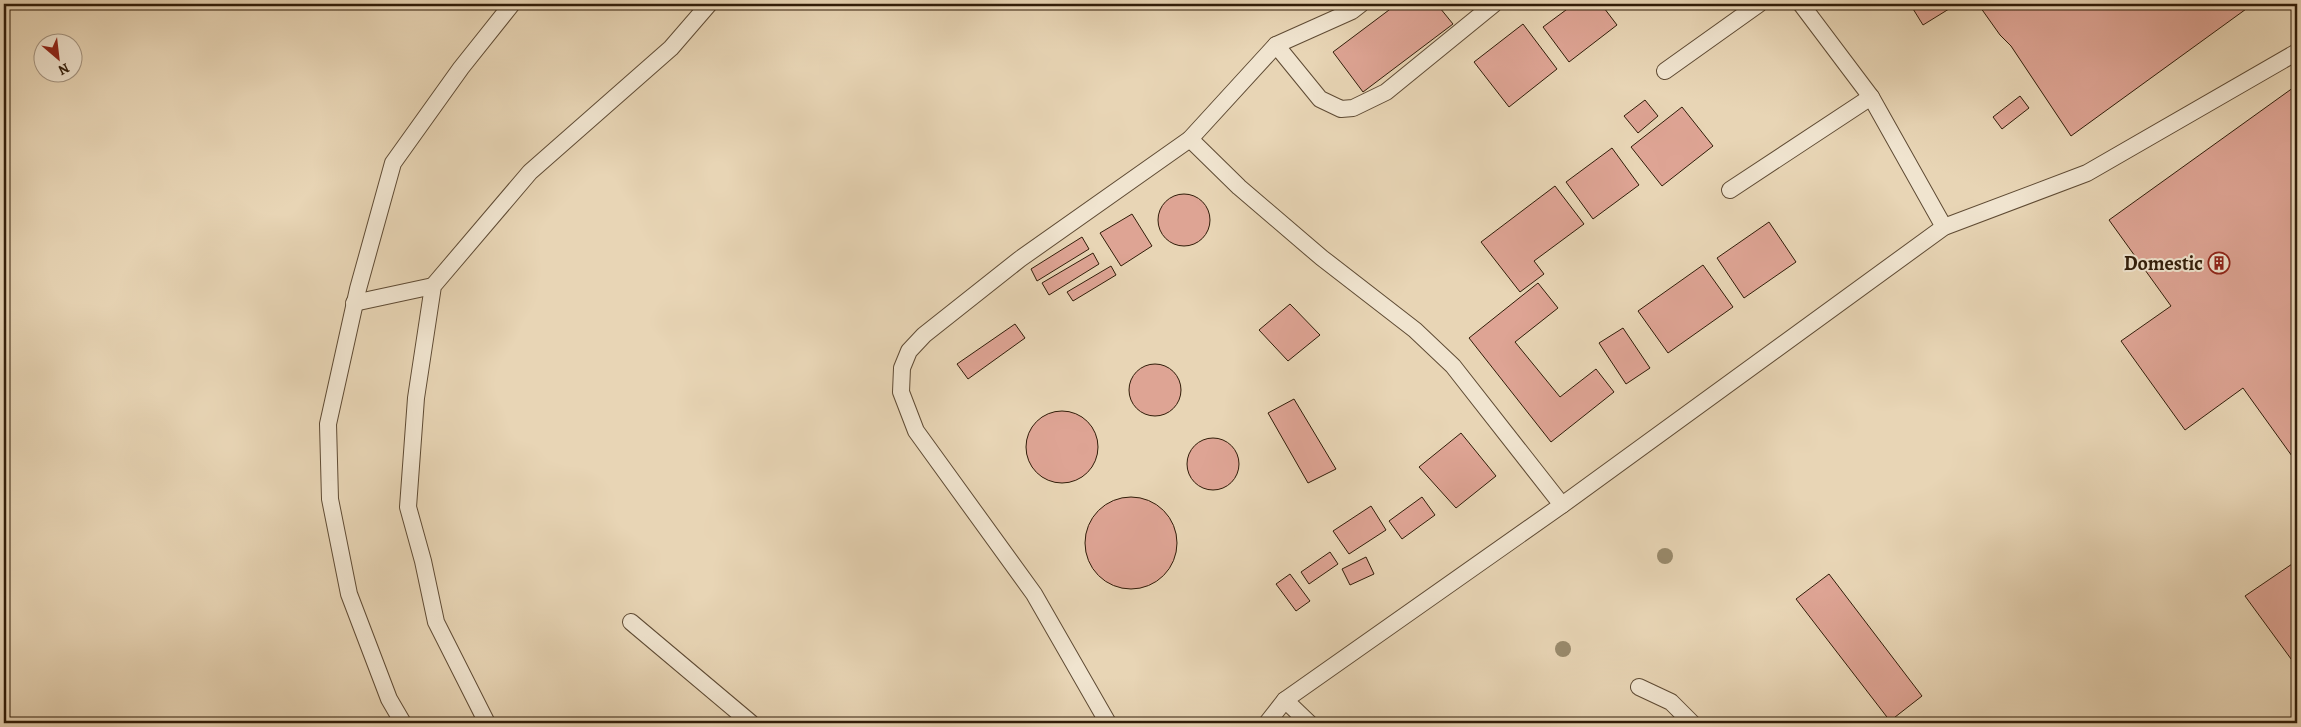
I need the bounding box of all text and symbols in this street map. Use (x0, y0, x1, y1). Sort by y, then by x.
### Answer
north arrow (32, 32, 82, 82)
text: N (55, 58, 73, 80)
place label: Domestic (2124, 250, 2203, 277)
building icon: Domestic (2207, 251, 2231, 275)

